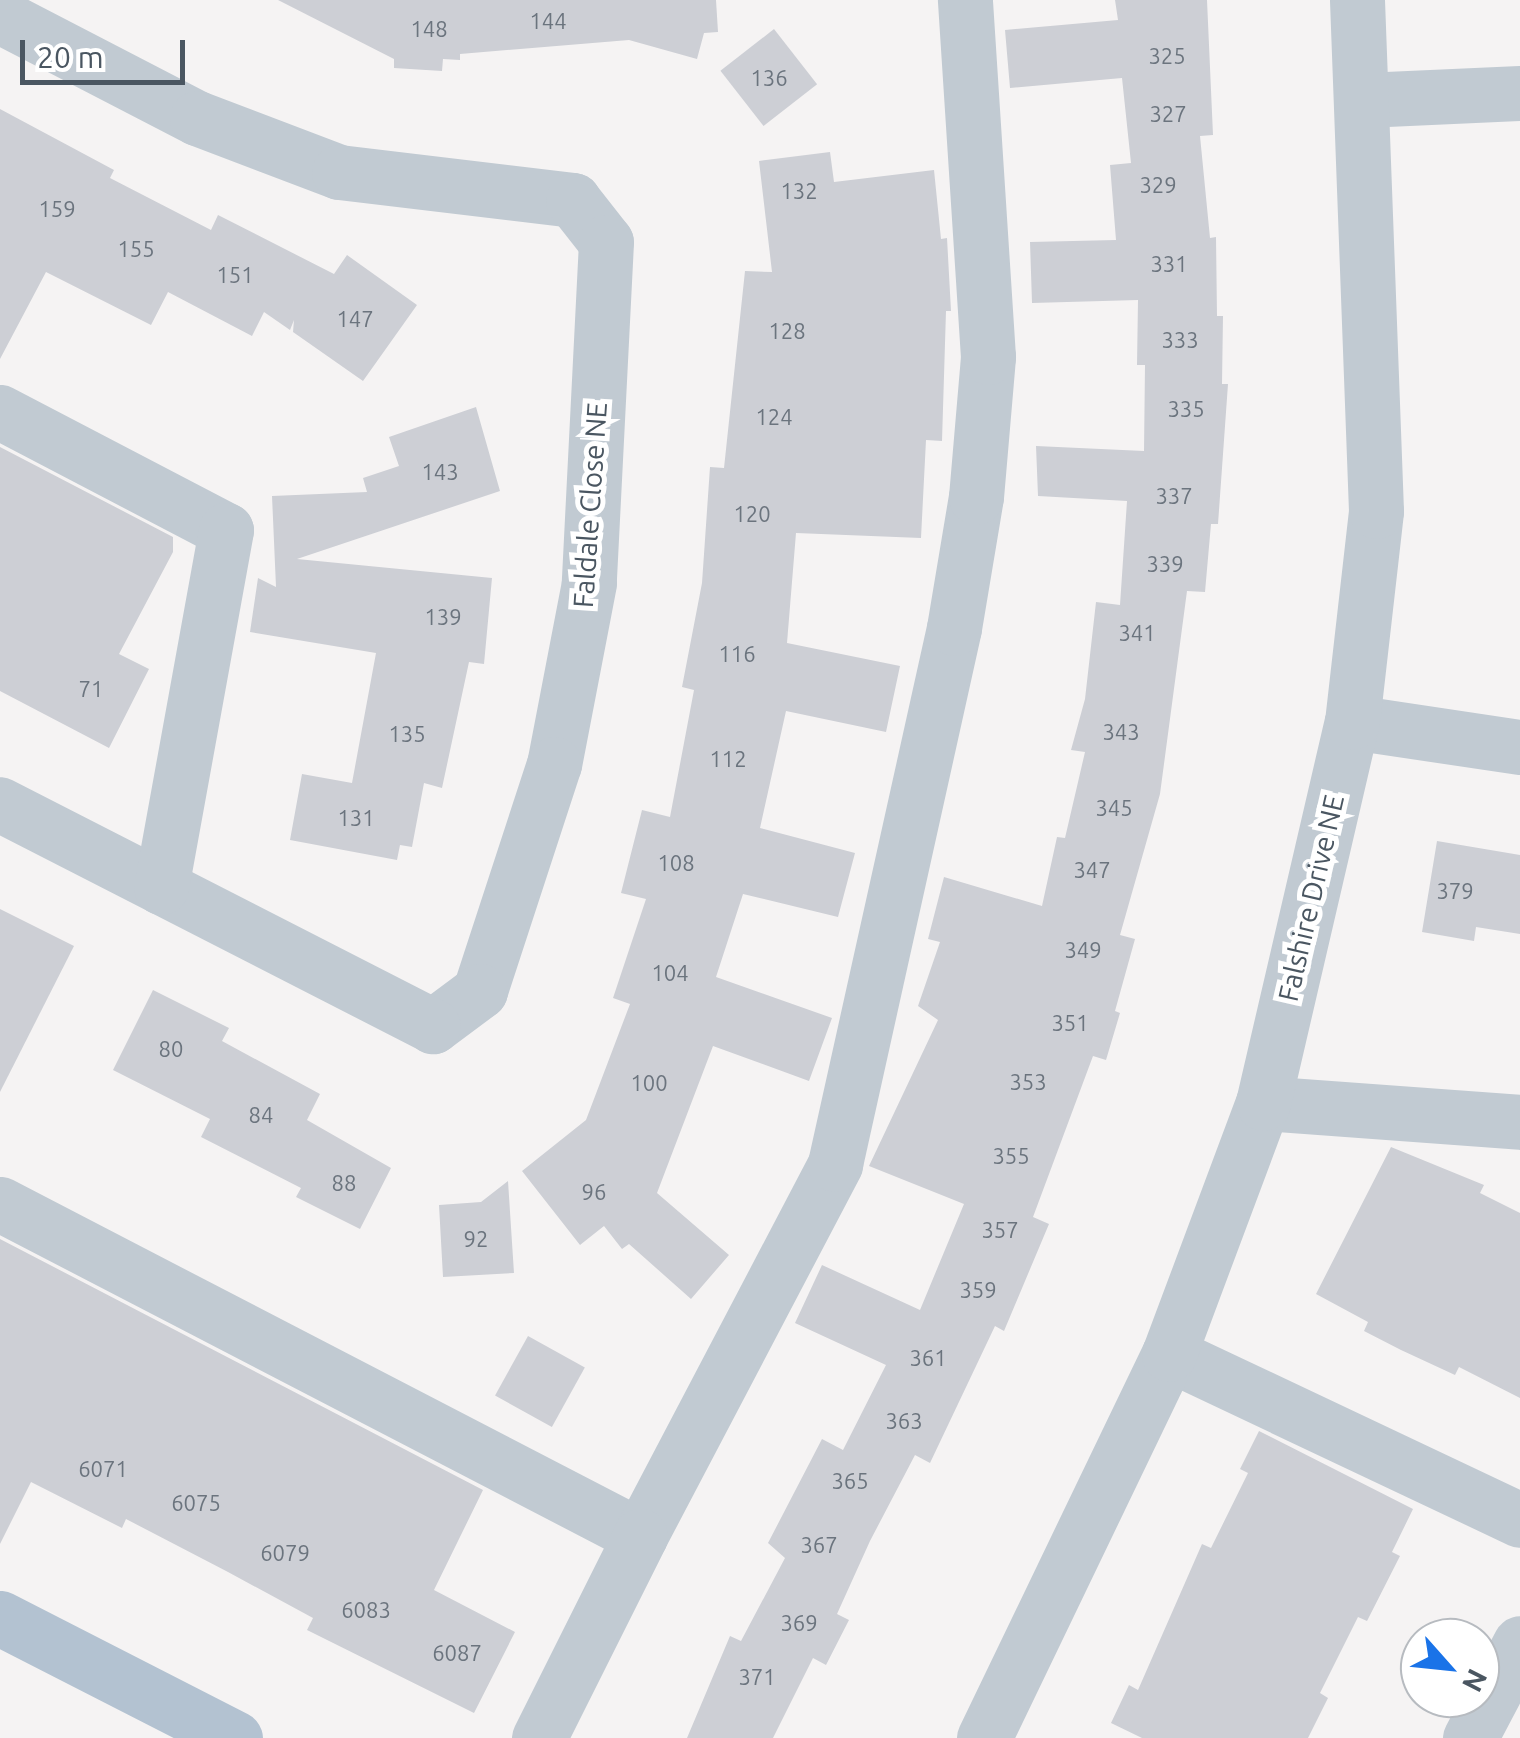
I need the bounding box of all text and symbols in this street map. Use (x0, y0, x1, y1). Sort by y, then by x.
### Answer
house number: 144 (529, 8, 567, 34)
house number: 148 (410, 16, 448, 42)
scale bar (25, 20, 190, 82)
text: 20 m (37, 40, 104, 74)
house number: 325 (1148, 43, 1186, 69)
house number: 136 (750, 65, 788, 91)
house number: 327 (1149, 101, 1187, 127)
house number: 329 (1139, 172, 1177, 198)
house number: 132 (780, 178, 818, 204)
house number: 159 (38, 196, 76, 222)
house number: 155 (117, 236, 155, 262)
house number: 331 (1150, 251, 1188, 277)
house number: 151 (216, 262, 254, 288)
house number: 147 (336, 306, 374, 332)
house number: 128 (768, 318, 806, 344)
house number: 333 (1161, 327, 1199, 353)
house number: 335 (1167, 396, 1205, 422)
street label: Faldale Close NE (566, 401, 614, 609)
house number: 124 (755, 404, 793, 430)
house number: 143 (421, 459, 459, 485)
house number: 337 (1155, 483, 1193, 509)
house number: 120 (733, 501, 771, 527)
house number: 339 (1146, 551, 1184, 577)
house number: 139 (424, 604, 462, 630)
house number: 341 (1118, 620, 1156, 646)
house number: 116 (718, 641, 756, 667)
house number: 71 (79, 676, 103, 702)
house number: 343 (1102, 719, 1140, 745)
house number: 135 (388, 721, 426, 747)
house number: 112 (709, 746, 747, 772)
street label: Falshire Drive NE (1271, 791, 1351, 1005)
house number: 345 (1095, 795, 1133, 821)
house number: 131 (337, 805, 375, 831)
house number: 108 (657, 850, 695, 876)
house number: 347 (1073, 857, 1111, 883)
house number: 379 (1436, 878, 1474, 904)
house number: 349 (1064, 937, 1102, 963)
house number: 104 (651, 960, 689, 986)
house number: 351 (1051, 1010, 1089, 1036)
house number: 80 (159, 1036, 183, 1062)
house number: 353 (1009, 1069, 1047, 1095)
house number: 100 (630, 1070, 668, 1096)
house number: 84 (249, 1102, 273, 1128)
house number: 355 (992, 1143, 1030, 1169)
house number: 88 (332, 1170, 356, 1196)
house number: 96 (582, 1179, 606, 1205)
house number: 357 (981, 1217, 1019, 1243)
house number: 92 (464, 1226, 488, 1252)
house number: 359 (959, 1277, 997, 1303)
house number: 361 (909, 1345, 947, 1371)
house number: 363 (885, 1408, 923, 1434)
house number: 6071 (78, 1456, 128, 1482)
house number: 365 (831, 1468, 869, 1494)
house number: 6075 (171, 1490, 221, 1516)
house number: 367 (800, 1532, 838, 1558)
house number: 6079 (260, 1540, 310, 1566)
house number: 6083 (341, 1597, 391, 1623)
house number: 369 (780, 1610, 818, 1636)
north arrow (1400, 1618, 1500, 1718)
house number: 6087 (432, 1640, 482, 1666)
house number: 371 (738, 1664, 776, 1690)
text: N (1457, 1665, 1494, 1697)

